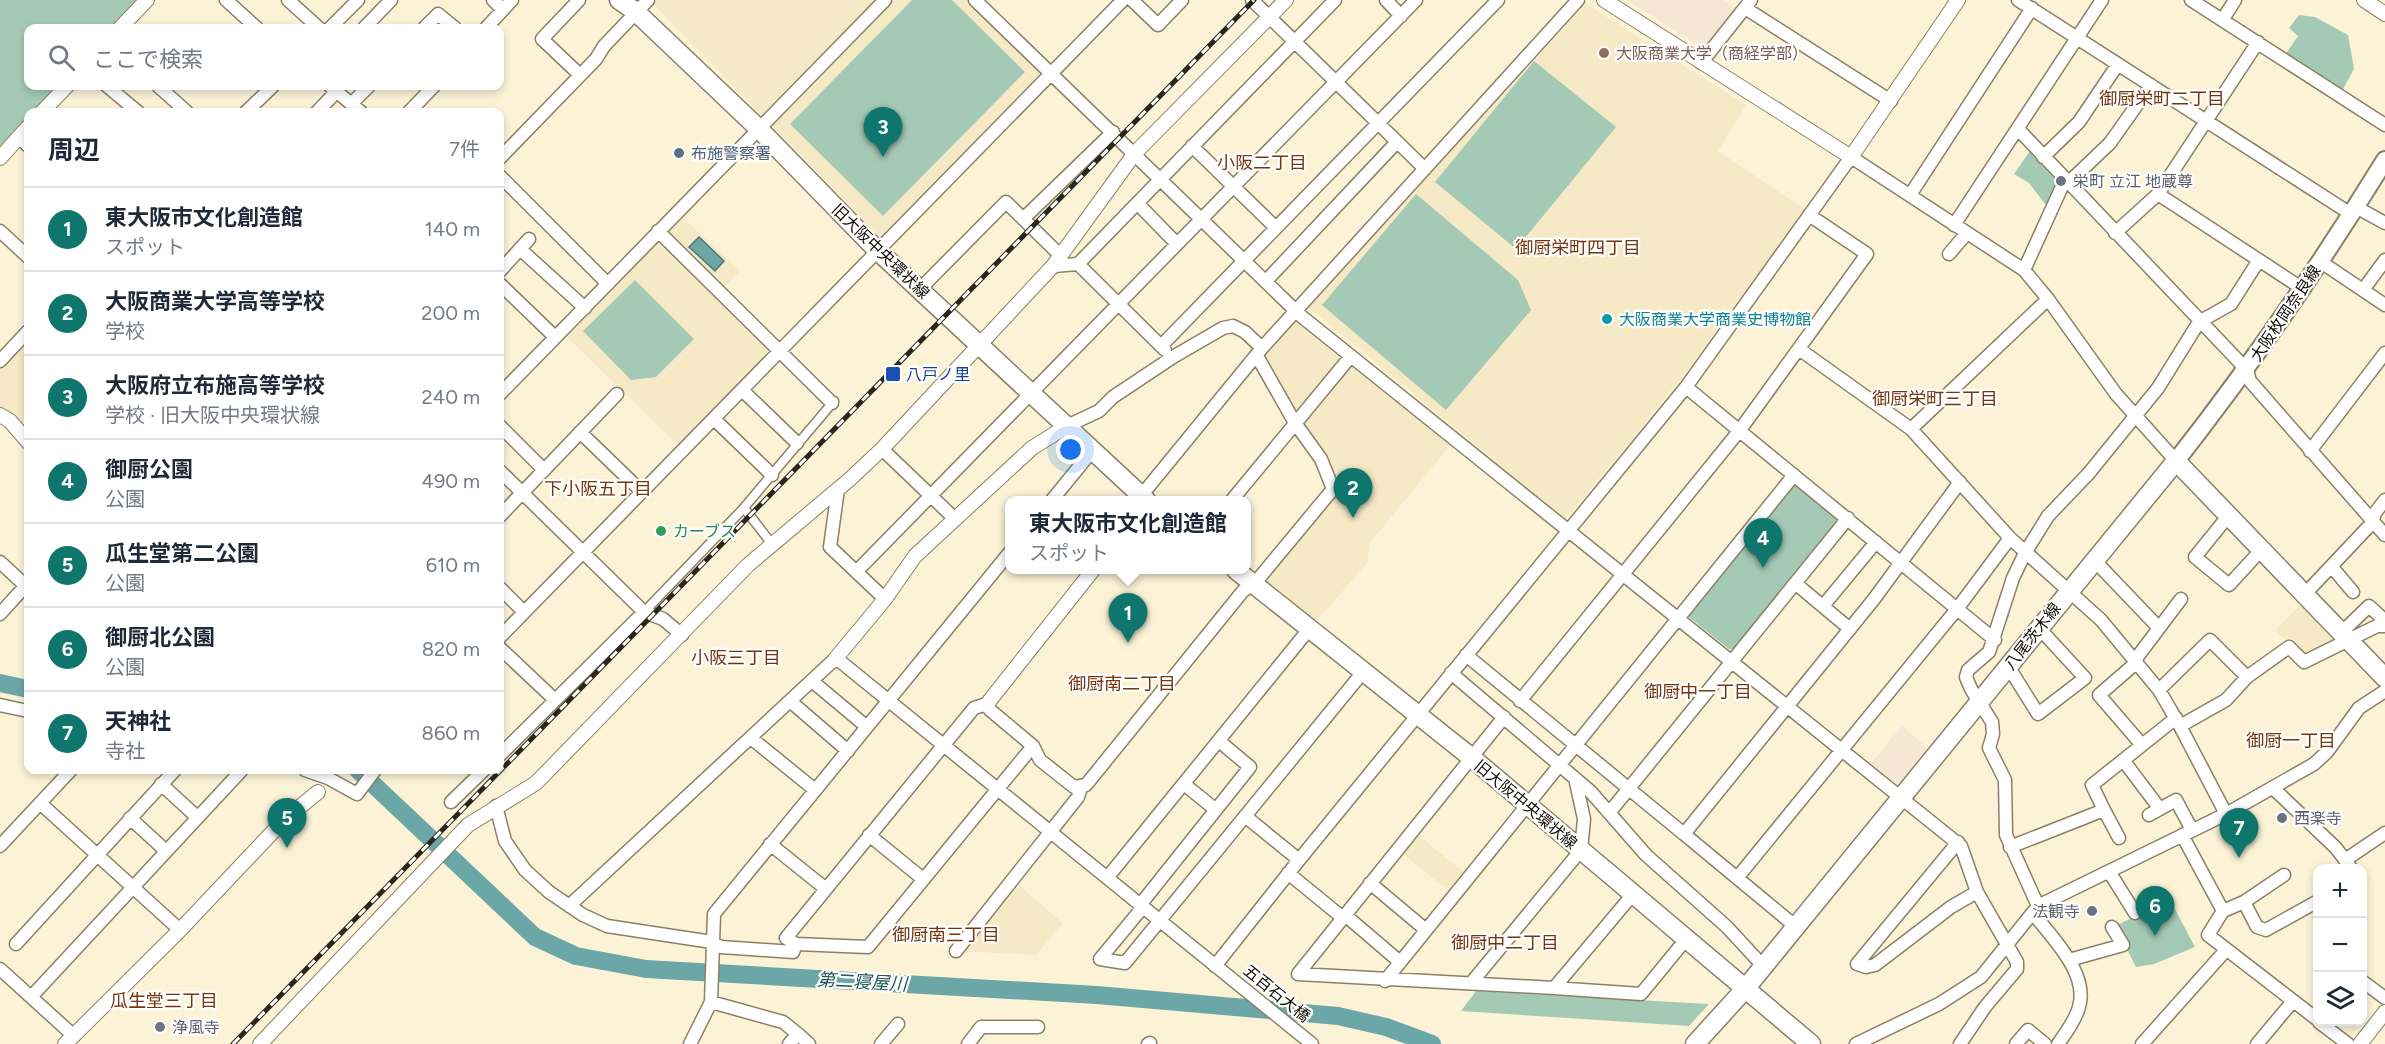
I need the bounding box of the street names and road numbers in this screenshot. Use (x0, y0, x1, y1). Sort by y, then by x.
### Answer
street label: 旧大阪中央環状線 (828, 200, 933, 303)
street label: 大阪枚岡奈良線 (2246, 262, 2325, 365)
street label: 八尾茨木線 (2000, 599, 2065, 674)
street label: 旧大阪中央環状線 (1471, 756, 1581, 853)
street label: 五百石大橋 (1240, 961, 1314, 1026)

